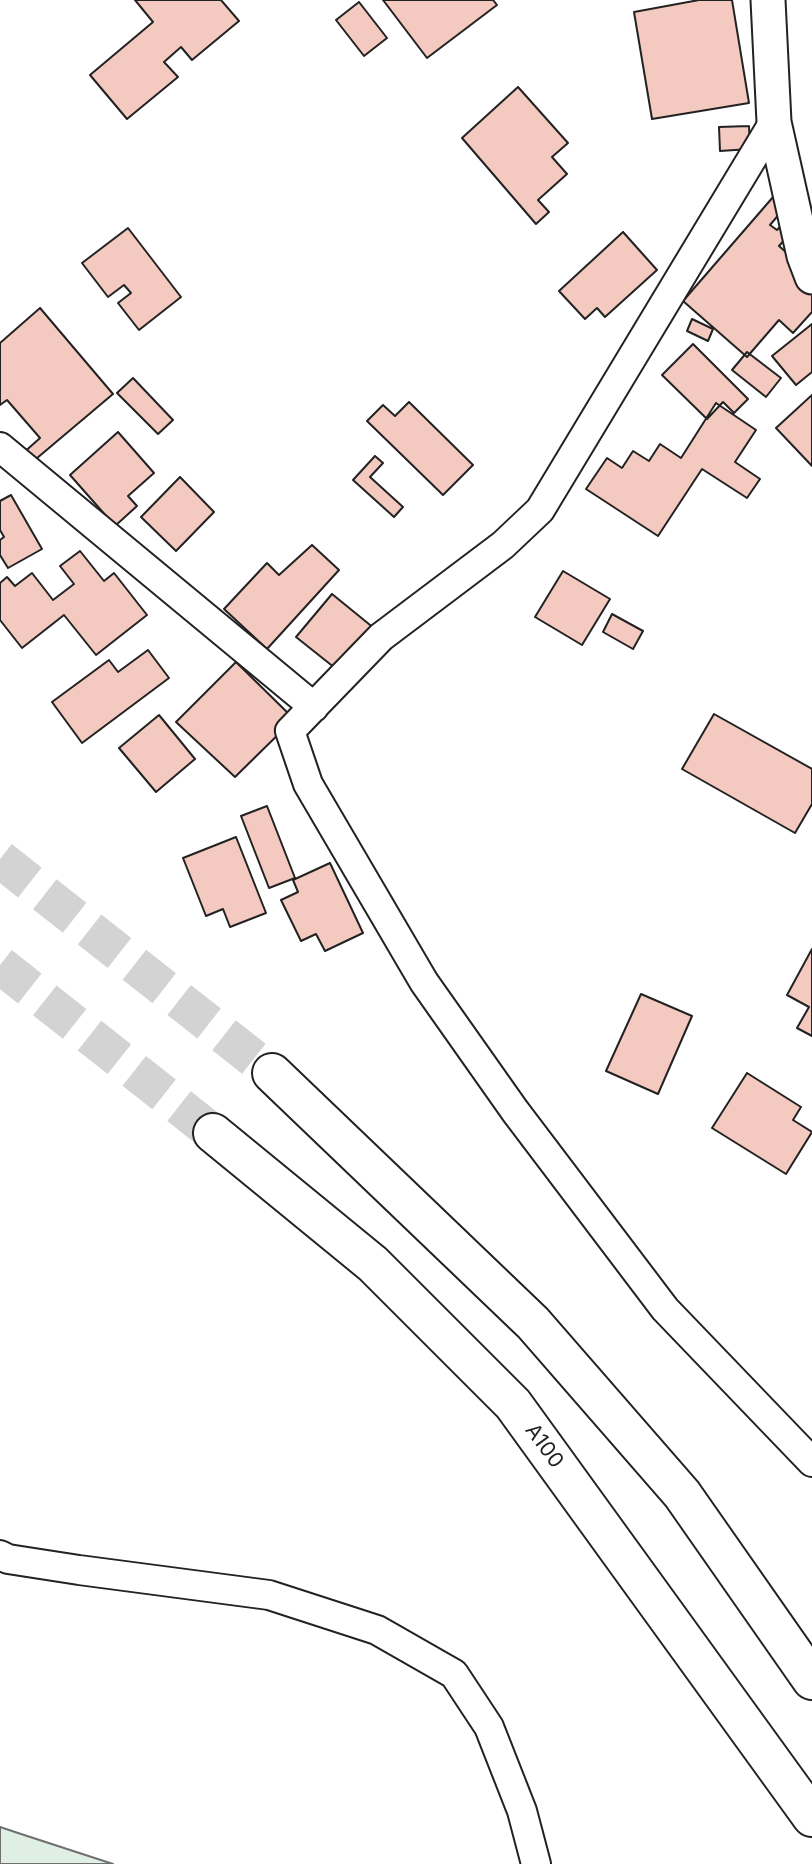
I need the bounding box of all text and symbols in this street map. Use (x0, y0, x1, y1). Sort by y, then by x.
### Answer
street label: A100 (519, 1419, 569, 1473)

